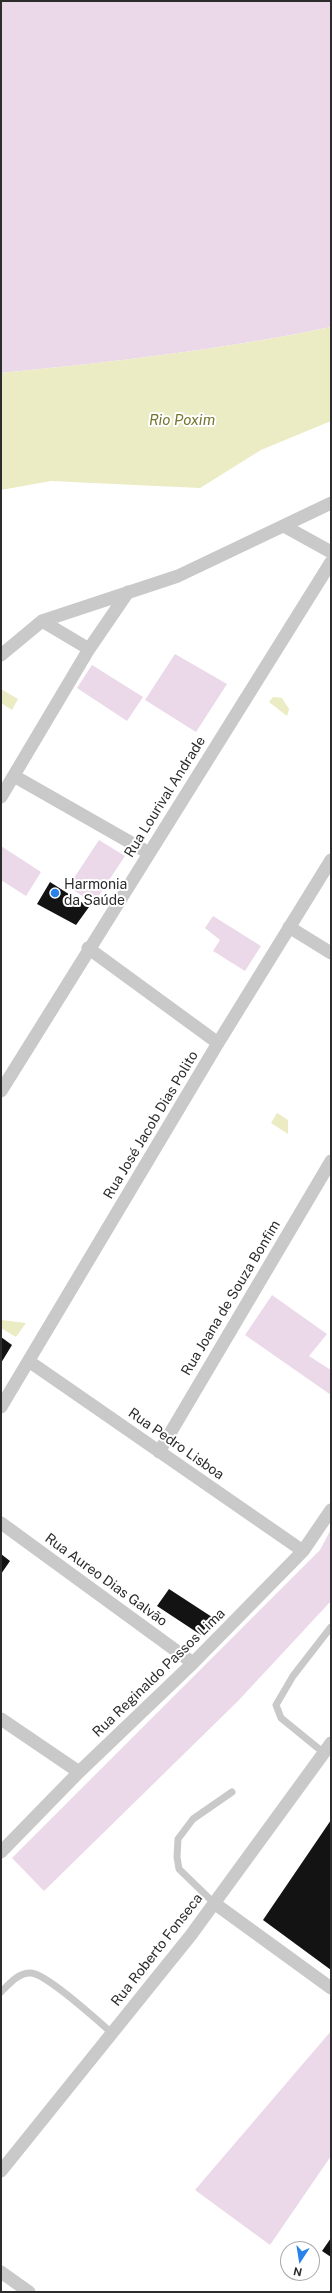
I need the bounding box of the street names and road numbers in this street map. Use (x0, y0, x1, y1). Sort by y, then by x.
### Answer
street label: Rua Lourival Andrade (121, 733, 209, 861)
street label: Rua José Jacob Dias Polito (100, 1048, 202, 1202)
street label: Rua Joana de Souza Bonfim (178, 1217, 284, 1379)
street label: Rua Pedro Lisboa (125, 1405, 227, 1483)
street label: Rua Aureo Dias Galvão (42, 1530, 170, 1630)
street label: Rua Reginaldo Passos Lima (89, 1605, 229, 1741)
street label: Rua Roberto Fonseca (108, 1890, 206, 2010)

